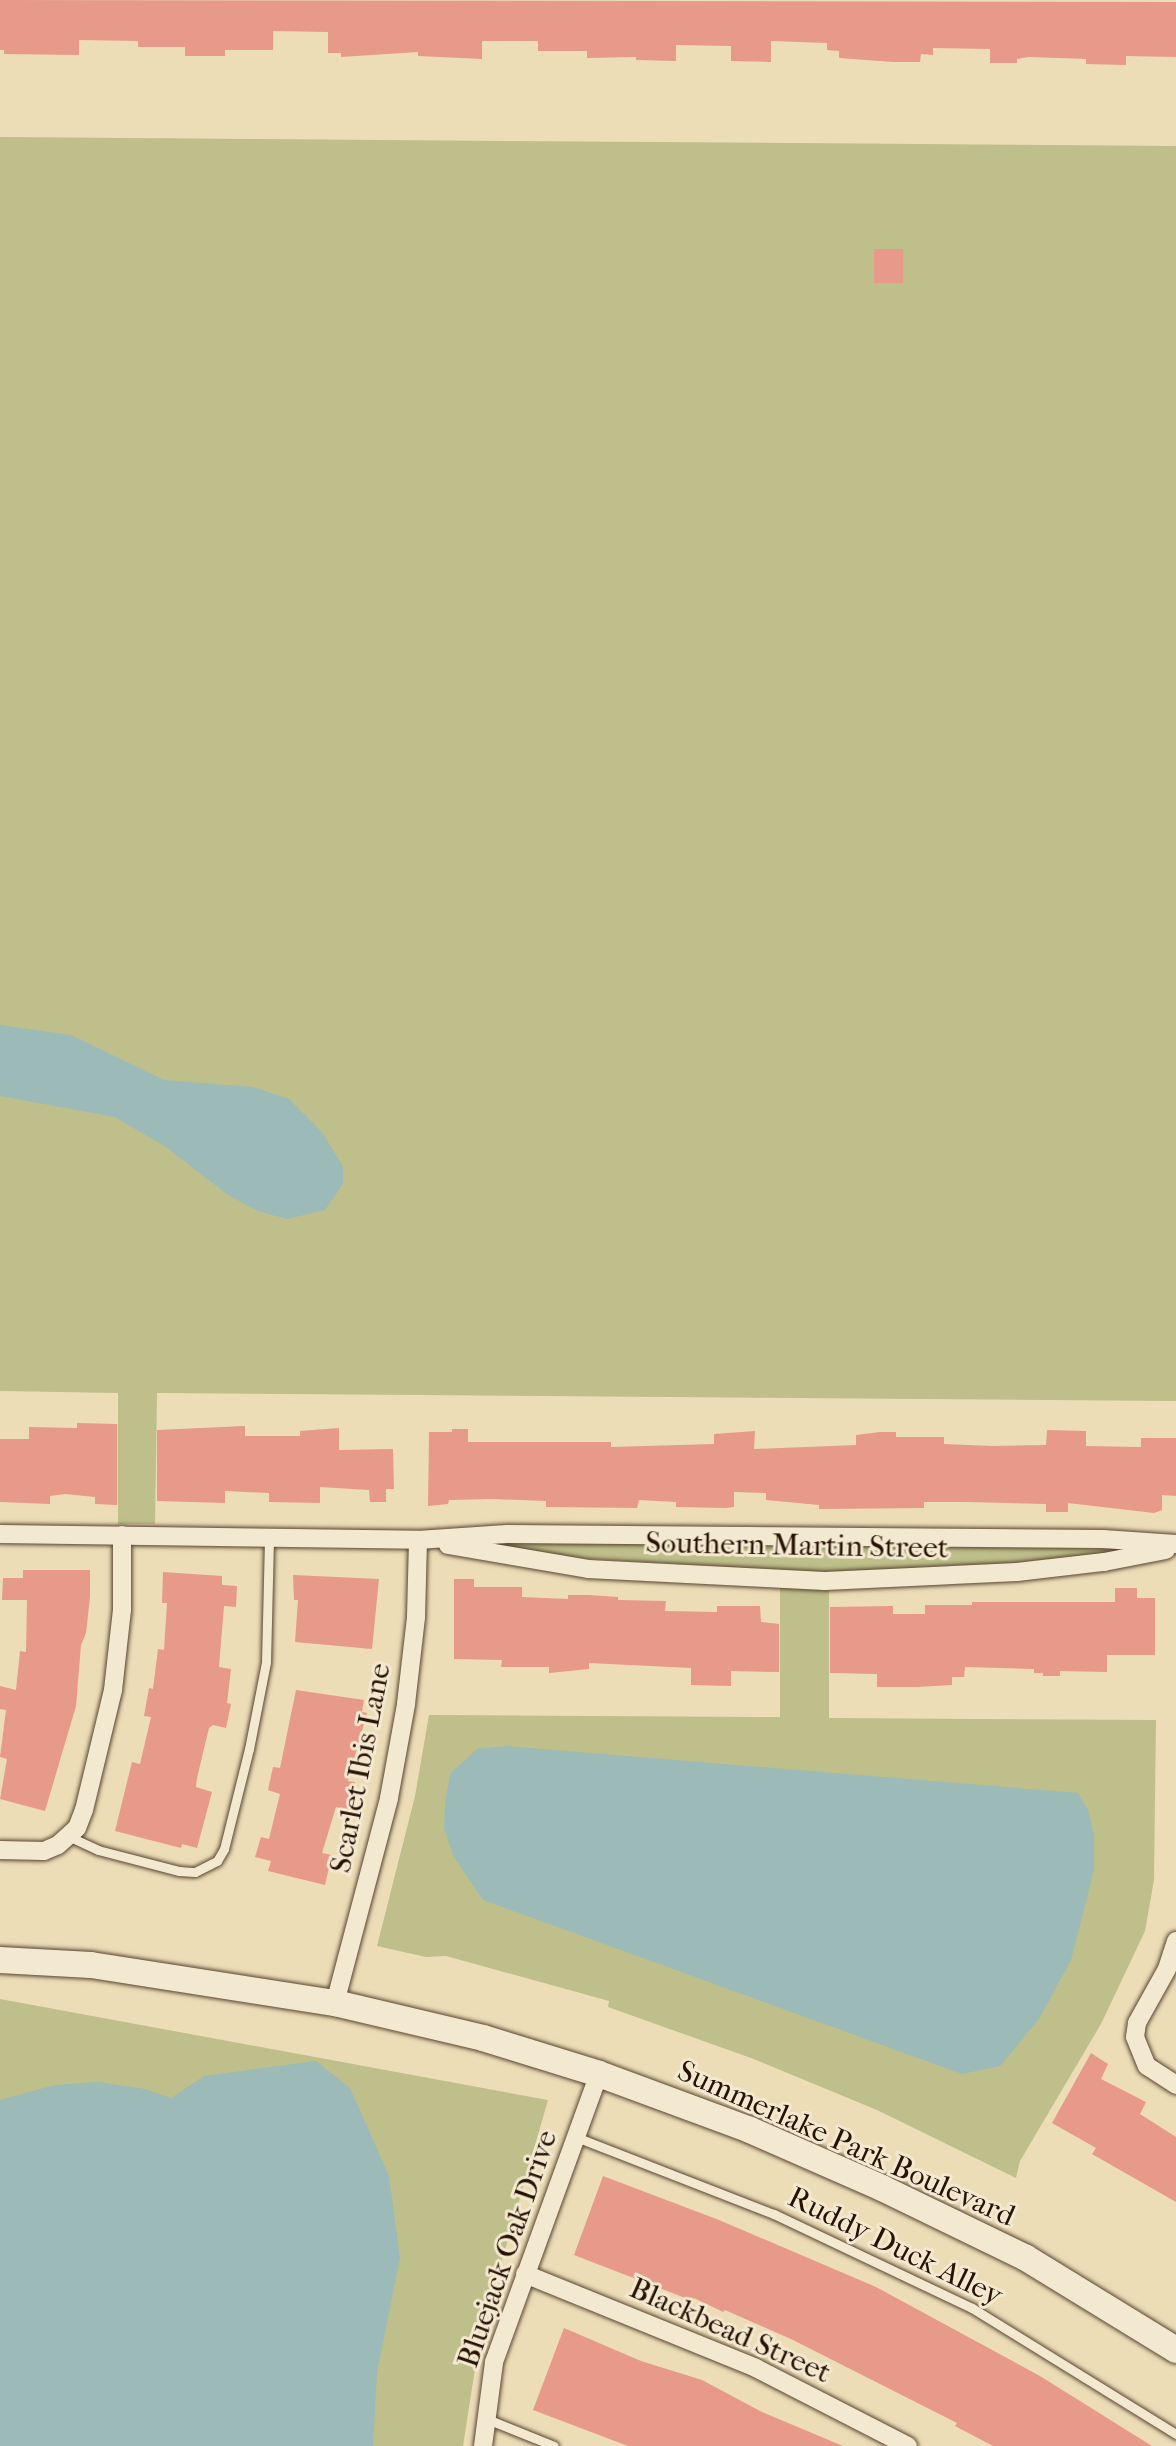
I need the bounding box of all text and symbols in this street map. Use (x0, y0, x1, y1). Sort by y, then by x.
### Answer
street label: Southern Martin Street (645, 1525, 949, 1567)
street label: Scarlet Ibis Lane (323, 1660, 399, 1876)
street label: Summerlake Park Boulevard (672, 2053, 1020, 2235)
street label: Bluejack Oak Drive (451, 2126, 565, 2372)
street label: Ruddy Duck Alley (782, 2180, 1008, 2314)
street label: Blackbead Street (624, 2271, 836, 2391)

